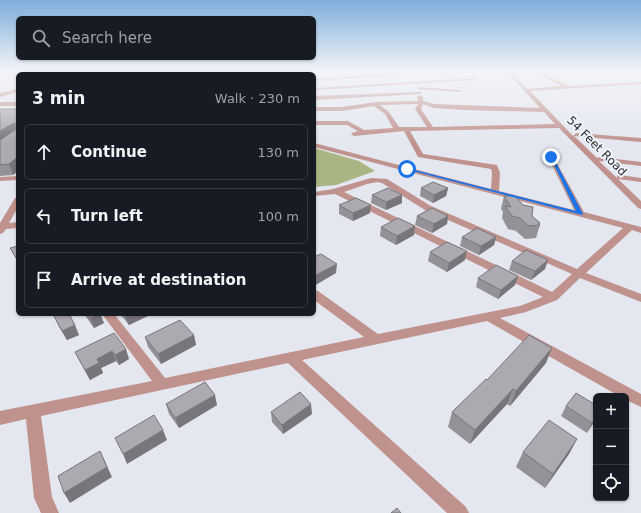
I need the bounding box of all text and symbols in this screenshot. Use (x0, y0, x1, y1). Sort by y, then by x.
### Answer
search box (16, 16, 316, 60)
icon: search (30, 27, 52, 49)
text: Search here (62, 29, 152, 47)
text: 3 min (32, 88, 85, 108)
text: Walk · 230 m (215, 91, 300, 106)
street label: 54 Feet Road (564, 113, 630, 179)
icon: ahead (33, 141, 55, 163)
text: Continue (71, 143, 147, 161)
text: 130 m (257, 145, 299, 160)
route end (542, 148, 560, 166)
route start (398, 160, 416, 178)
icon: left (33, 205, 55, 227)
text: Turn left (71, 207, 143, 225)
text: 100 m (257, 209, 299, 224)
icon: arrive (33, 269, 55, 291)
text: Arrive at destination (71, 271, 246, 289)
map controls (593, 393, 629, 501)
button: + (593, 393, 629, 429)
button: − (593, 429, 629, 465)
button: locate (593, 465, 629, 501)

